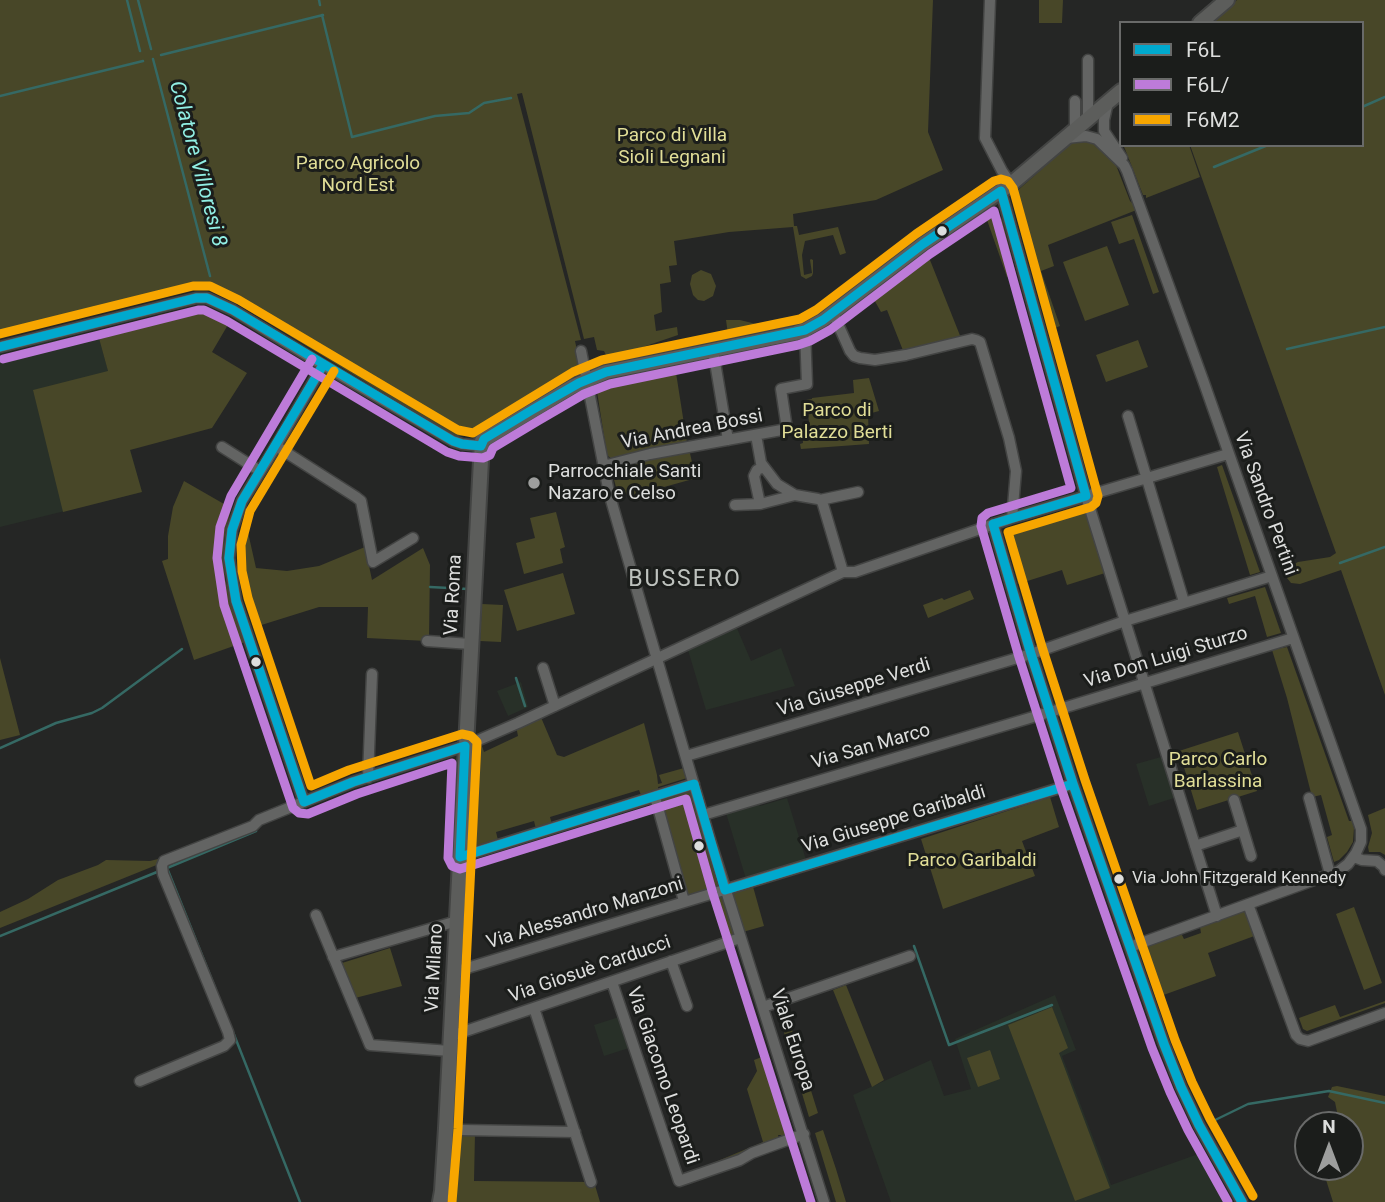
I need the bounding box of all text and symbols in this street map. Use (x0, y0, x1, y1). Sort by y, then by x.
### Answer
legend (1119, 21, 1364, 147)
text: F6L (1186, 38, 1221, 62)
text: F6L/ (1186, 73, 1229, 97)
water label: Colatore Villoresi 8 (163, 78, 231, 250)
text: F6M2 (1186, 108, 1240, 132)
park label: Parco di Villa Sioli Legnani (617, 125, 727, 169)
park label: Parco Agricolo Nord Est (296, 153, 420, 197)
unlabelled marker (935, 224, 949, 238)
park label: Parco di Palazzo Berti (781, 400, 893, 444)
street label: Via Andrea Bossi (619, 405, 765, 455)
street label: Via Sandro Pertini (1228, 429, 1302, 579)
place label: Parrocchiale Santi Nazaro e Celso (548, 461, 701, 505)
marker: Parrocchiale Santi Nazaro e Celso (526, 475, 542, 491)
street label: Via Roma (440, 554, 468, 636)
district label: BUSSERO (629, 566, 741, 594)
street label: Via Don Luigi Sturzo (1082, 622, 1250, 694)
street label: Via Giuseppe Verdi (775, 654, 933, 722)
unlabelled marker (249, 655, 263, 669)
street label: Via San Marco (809, 719, 933, 775)
park label: Parco Carlo Barlassina (1169, 749, 1267, 793)
street label: Via Giuseppe Garibaldi (799, 781, 989, 859)
unlabelled marker (692, 839, 706, 853)
park label: Parco Garibaldi (907, 850, 1037, 872)
place label: Via John Fitzgerald Kennedy (1132, 869, 1346, 889)
marker: Via John Fitzgerald Kennedy (1112, 872, 1126, 886)
street label: Via Alessandro Manzoni (484, 873, 686, 955)
street label: Via Milano (421, 923, 449, 1013)
street label: Via Giosuè Carducci (506, 932, 674, 1008)
street label: Via Giacomo Leopardi (621, 984, 703, 1168)
street label: Viale Europa (765, 986, 819, 1094)
north arrow (1294, 1111, 1364, 1181)
text: N (1322, 1115, 1336, 1138)

